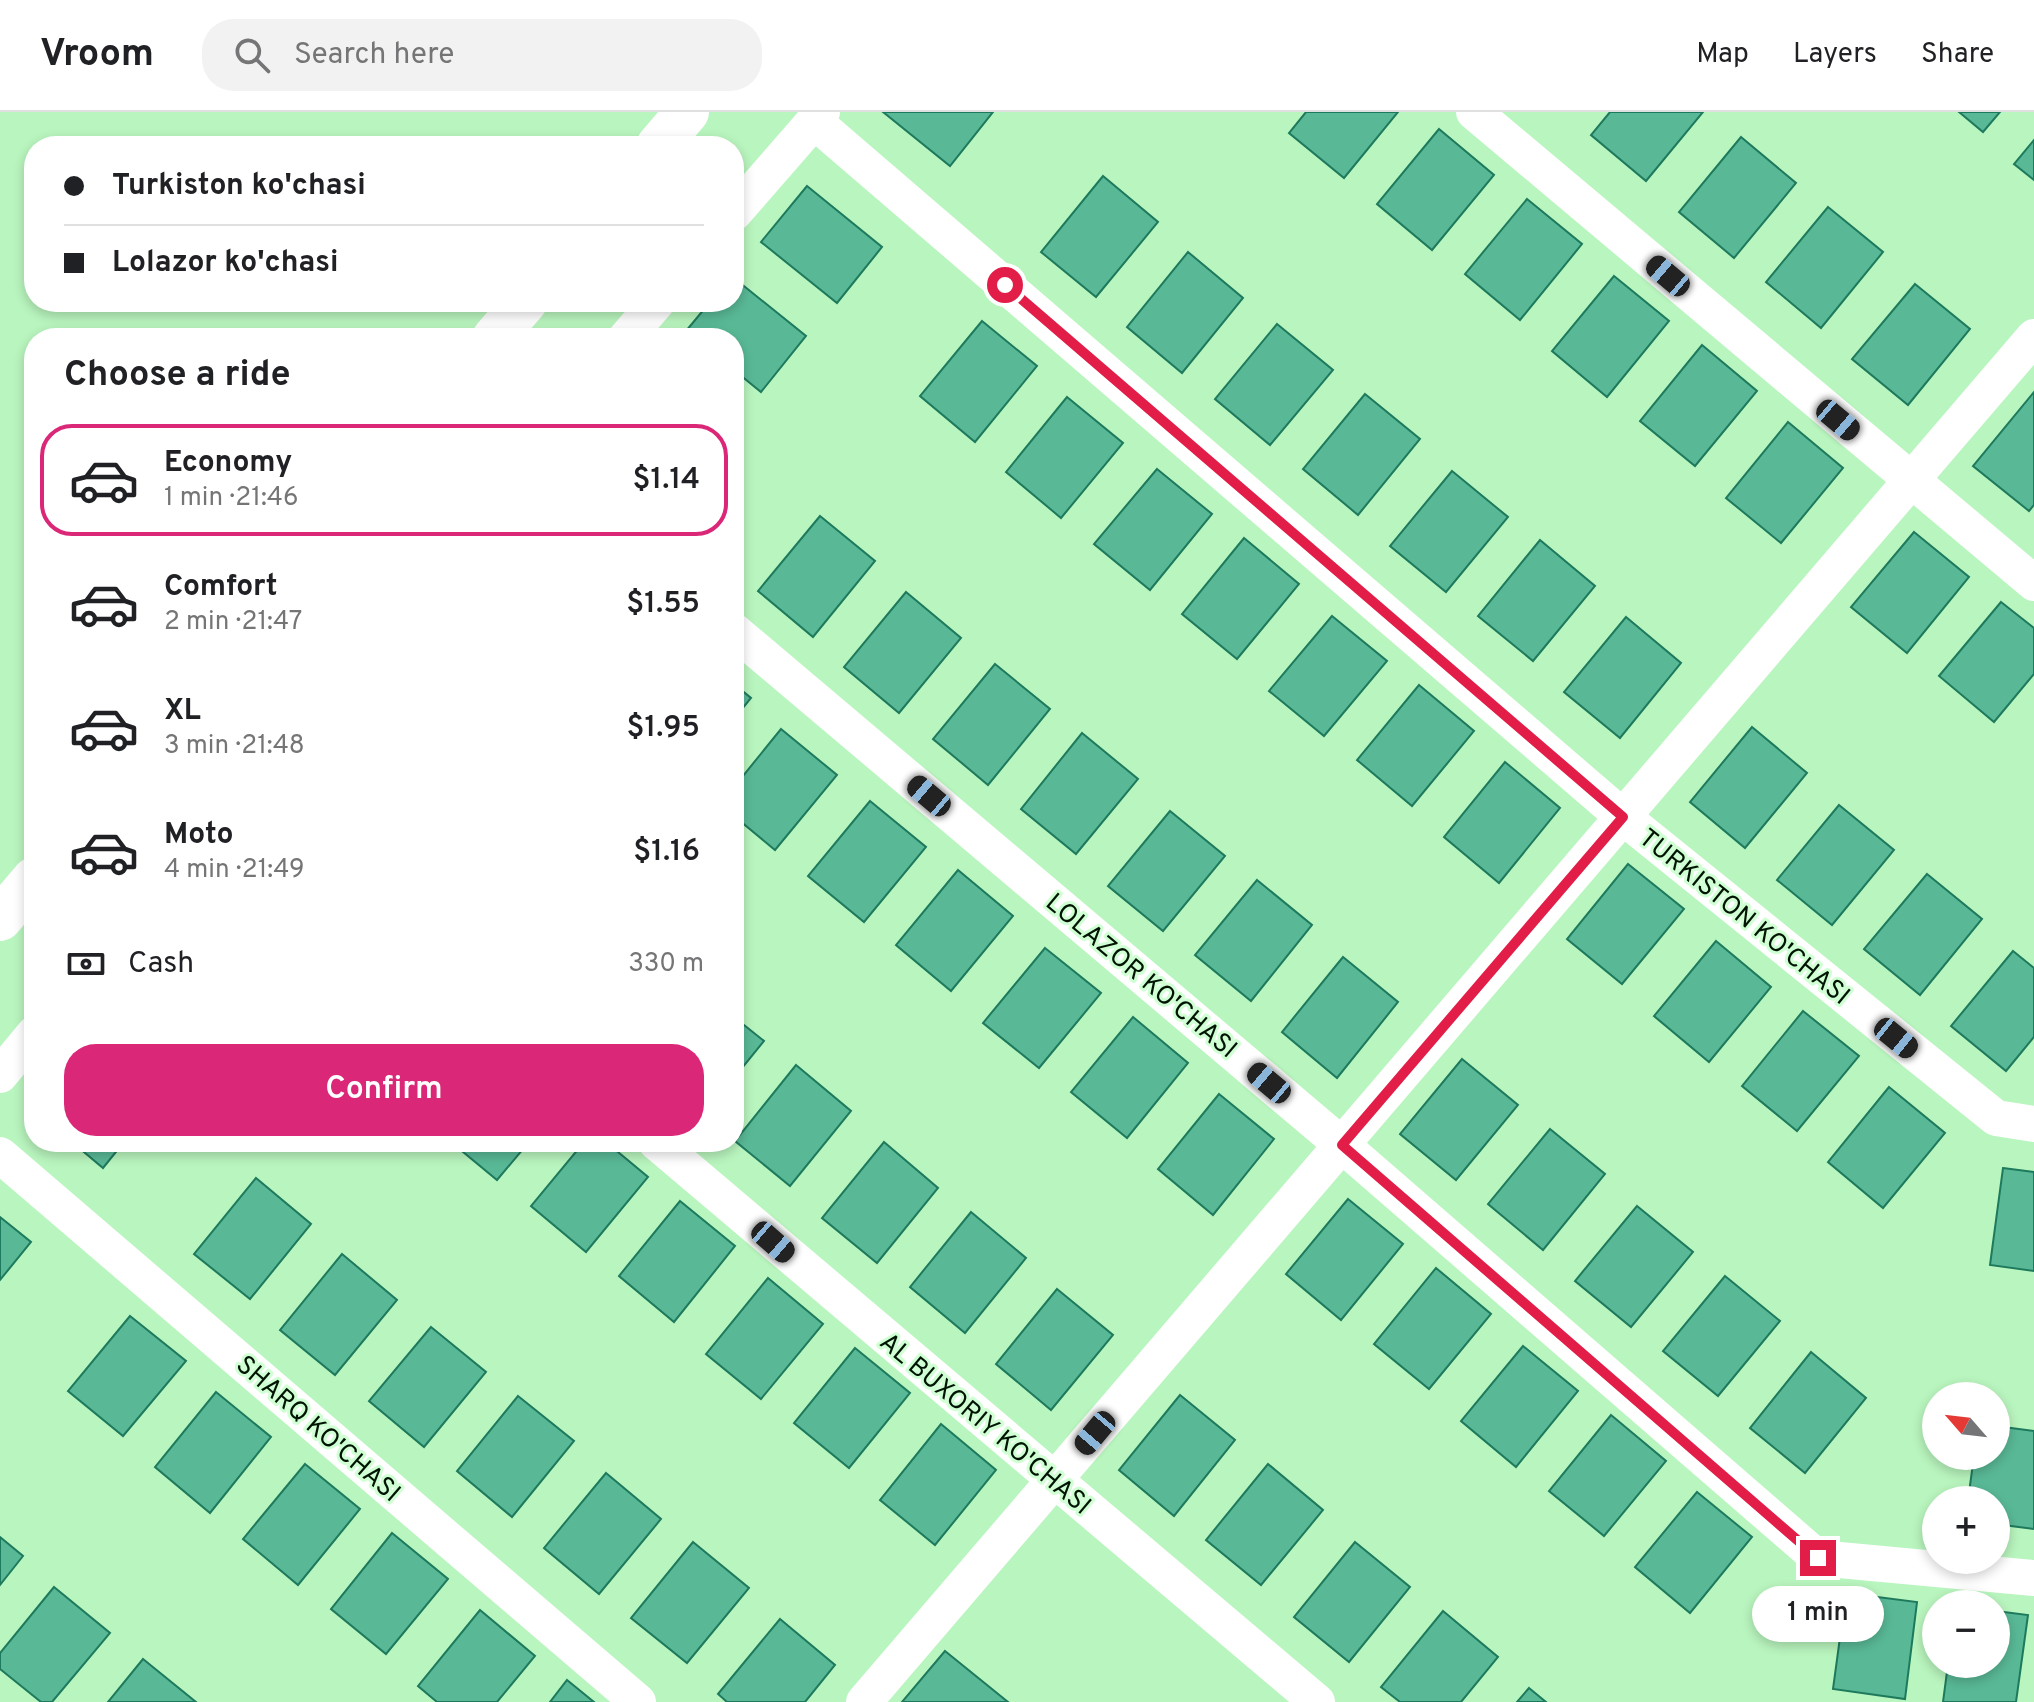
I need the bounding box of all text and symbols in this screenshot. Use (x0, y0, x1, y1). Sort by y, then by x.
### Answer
search box (202, 19, 762, 91)
text: Vroom (40, 31, 154, 80)
icon: search (230, 33, 274, 77)
text: Search here (294, 37, 454, 74)
text: Map (1696, 37, 1749, 73)
text: Layers (1793, 37, 1877, 73)
text: Share (1921, 37, 1994, 73)
text: Turkiston ko'chasi (112, 168, 366, 205)
text: Lolazor ko'chasi (112, 245, 339, 282)
car (1642, 251, 1694, 301)
route start (987, 267, 1023, 303)
text: Choose a ride (64, 353, 290, 399)
car (1812, 395, 1864, 445)
icon: car (68, 444, 140, 516)
text: Economy (164, 445, 292, 482)
text: $1.14 (633, 462, 700, 499)
text: 1 min · 21:46 (164, 482, 298, 515)
icon: car (68, 568, 140, 640)
text: Comfort (164, 569, 277, 606)
text: $1.55 (626, 586, 700, 623)
text: 2 min · 21:47 (164, 606, 302, 639)
icon: car (68, 692, 140, 764)
text: XL (164, 693, 201, 730)
text: $1.95 (626, 710, 700, 747)
text: 3 min · 21:48 (164, 730, 305, 763)
car (903, 771, 955, 821)
icon: car (68, 816, 140, 888)
text: Moto (164, 817, 234, 854)
street label: TURKISTON KO'CHASI (1631, 823, 1856, 1013)
text: $1.16 (633, 834, 700, 871)
text: 4 min · 21:49 (164, 854, 304, 887)
street label: LOLAZOR KO'CHASI (1038, 887, 1243, 1067)
icon: cash (64, 942, 108, 986)
text: Cash (128, 946, 194, 983)
text: 330 m (628, 948, 704, 981)
car (1870, 1014, 1922, 1062)
button: Confirm (64, 1044, 704, 1136)
car (1243, 1058, 1295, 1108)
car (747, 1217, 799, 1267)
street label: AL BUXORIY KO'CHASI (872, 1327, 1097, 1523)
street label: SHARQ KO'CHASI (228, 1349, 406, 1510)
north arrow (1922, 1382, 2010, 1470)
map controls (1922, 1382, 2010, 1678)
car (1070, 1407, 1120, 1459)
button: + (1922, 1486, 2010, 1574)
route end (1800, 1540, 1836, 1576)
callout: 1 min (1752, 1586, 1884, 1642)
button: − (1922, 1590, 2010, 1678)
text: 1 min (1787, 1597, 1849, 1630)

